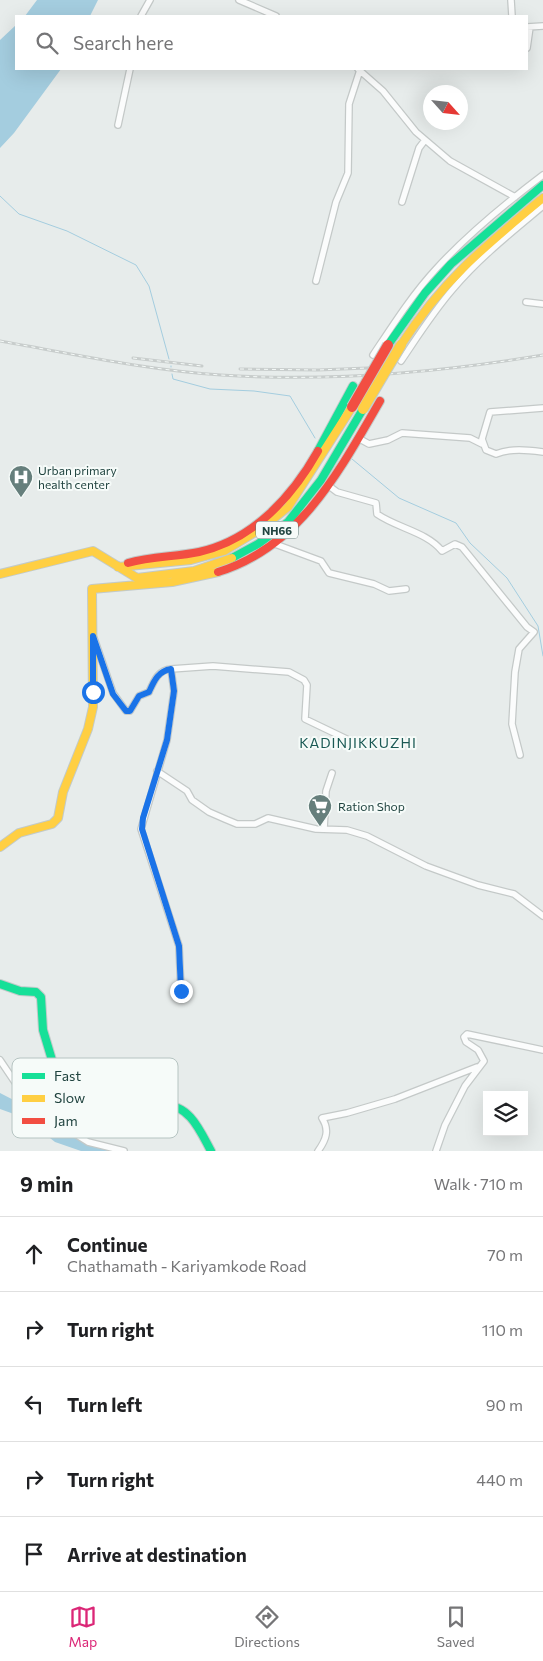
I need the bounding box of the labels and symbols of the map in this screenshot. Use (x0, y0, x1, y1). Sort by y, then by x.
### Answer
north arrow (423, 85, 468, 130)
place label: Urban primary health center (38, 463, 117, 491)
hospital icon: Urban primary health center (8, 464, 34, 498)
road number: NH66 (256, 522, 298, 538)
route start (82, 681, 105, 704)
district label: KADINJIKKUZHI (299, 734, 417, 751)
supermarket icon: Ration Shop (307, 793, 333, 827)
place label: Ration Shop (338, 799, 405, 813)
route end (170, 980, 193, 1003)
legend (12, 1058, 178, 1138)
text: Fast (54, 1067, 81, 1084)
text: Slow (54, 1089, 85, 1106)
text: Jam (54, 1112, 78, 1129)

